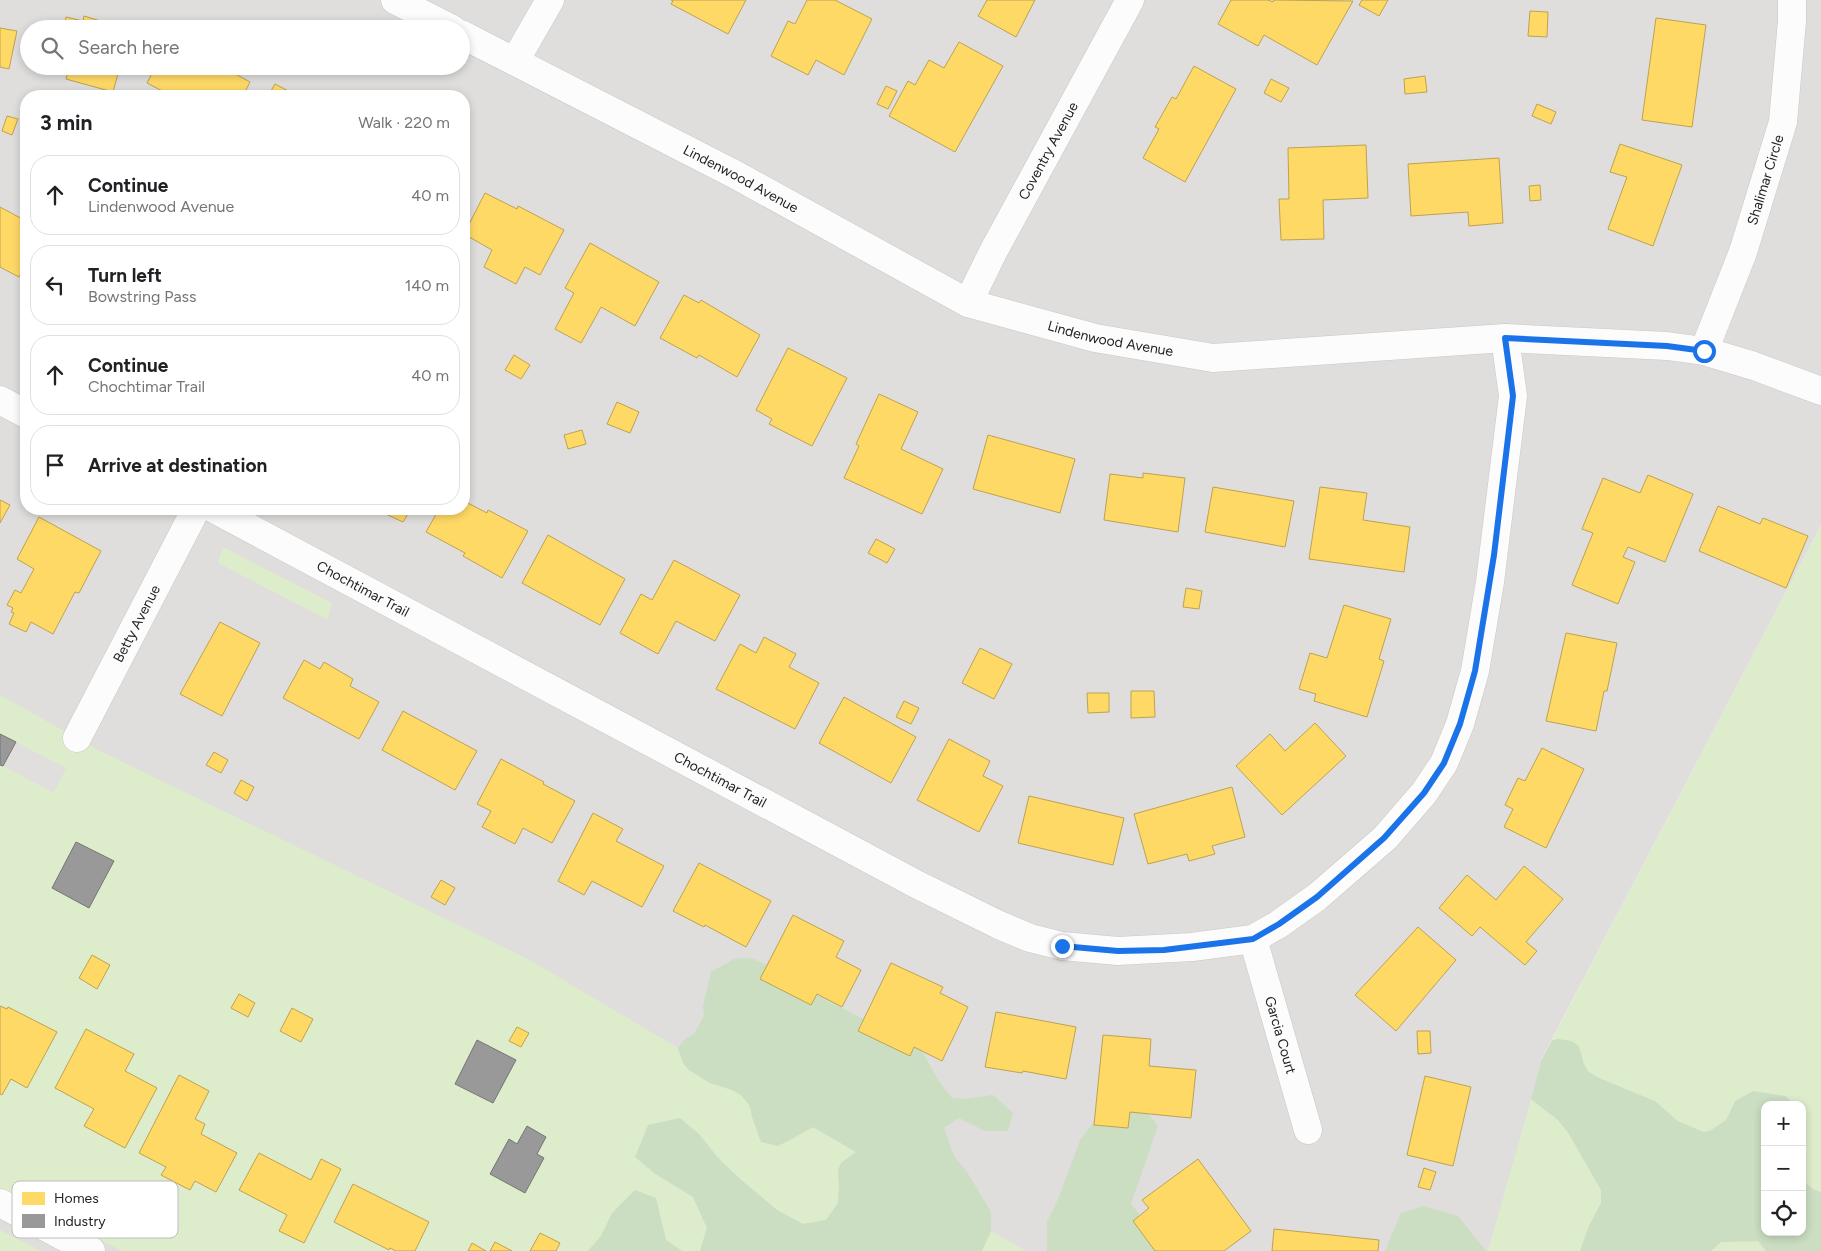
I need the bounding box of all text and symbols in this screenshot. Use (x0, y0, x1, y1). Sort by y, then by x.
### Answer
search box (20, 20, 470, 75)
icon: search (38, 34, 66, 62)
text: Search here (78, 36, 180, 59)
street label: Coventry Avenue (1015, 99, 1082, 203)
text: 3 min (40, 110, 92, 135)
text: Walk · 220 m (358, 113, 450, 132)
street label: Shalimar Circle (1744, 132, 1788, 227)
street label: Lindenwood Avenue (680, 141, 801, 217)
text: Continue (88, 174, 168, 197)
icon: ahead (41, 181, 69, 209)
text: 40 m (411, 186, 449, 205)
text: Lindenwood Avenue (88, 197, 234, 216)
text: Turn left (88, 264, 162, 287)
icon: left (41, 271, 69, 299)
text: 140 m (405, 276, 449, 295)
text: Bowstring Pass (88, 287, 196, 306)
street label: Lindenwood Avenue (1046, 317, 1175, 360)
route start (1693, 340, 1716, 363)
text: Continue (88, 354, 168, 377)
icon: ahead (41, 361, 69, 389)
text: 40 m (411, 366, 449, 385)
text: Chochtimar Trail (88, 377, 205, 396)
icon: arrive (41, 451, 69, 479)
text: Arrive at destination (88, 454, 267, 477)
street label: Chochtimar Trail (314, 557, 412, 621)
street label: Betty Avenue (110, 582, 164, 665)
street label: Chochtimar Trail (671, 748, 769, 812)
route end (1051, 935, 1074, 958)
street label: Garcia Court (1261, 994, 1299, 1076)
map controls (1761, 1101, 1806, 1236)
button: + (1761, 1101, 1806, 1146)
button: − (1761, 1146, 1806, 1191)
legend (12, 1181, 178, 1238)
text: Homes (54, 1190, 99, 1207)
button: locate (1761, 1191, 1806, 1236)
text: Industry (54, 1213, 106, 1230)

